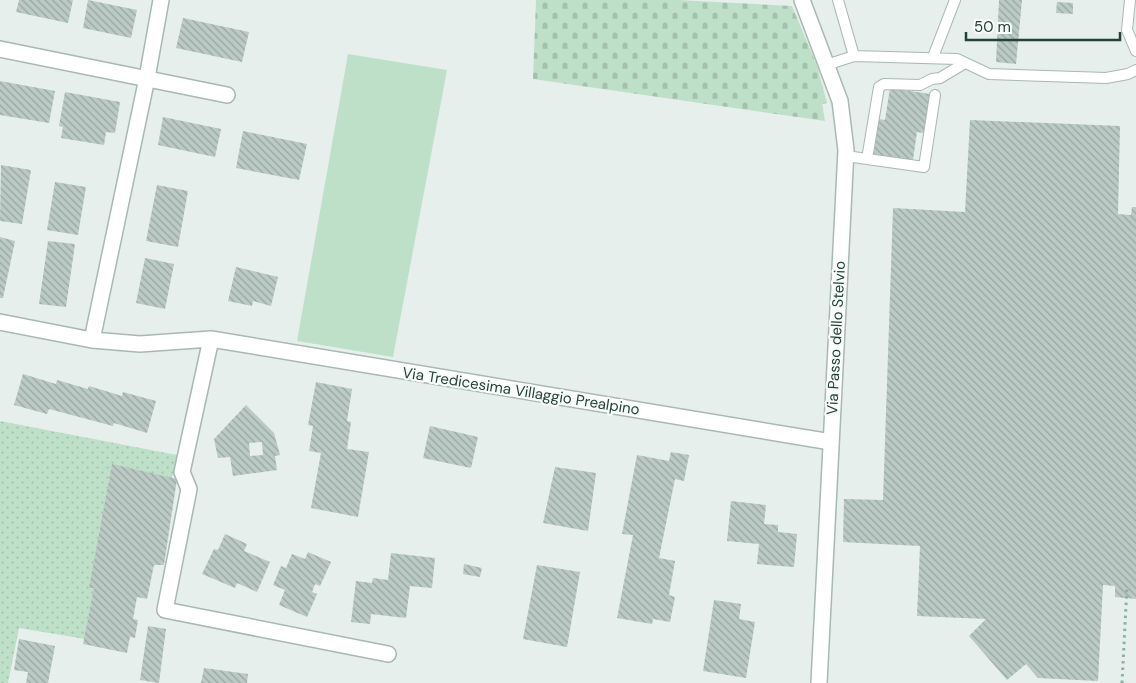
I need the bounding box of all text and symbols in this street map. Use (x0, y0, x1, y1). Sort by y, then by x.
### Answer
scale bar (966, 10, 1120, 42)
text: 50 m (974, 17, 1011, 37)
street label: Via Passo dello Stelvio (822, 260, 850, 416)
street label: Via Tredicesima Villaggio Prealpino (401, 362, 641, 420)

